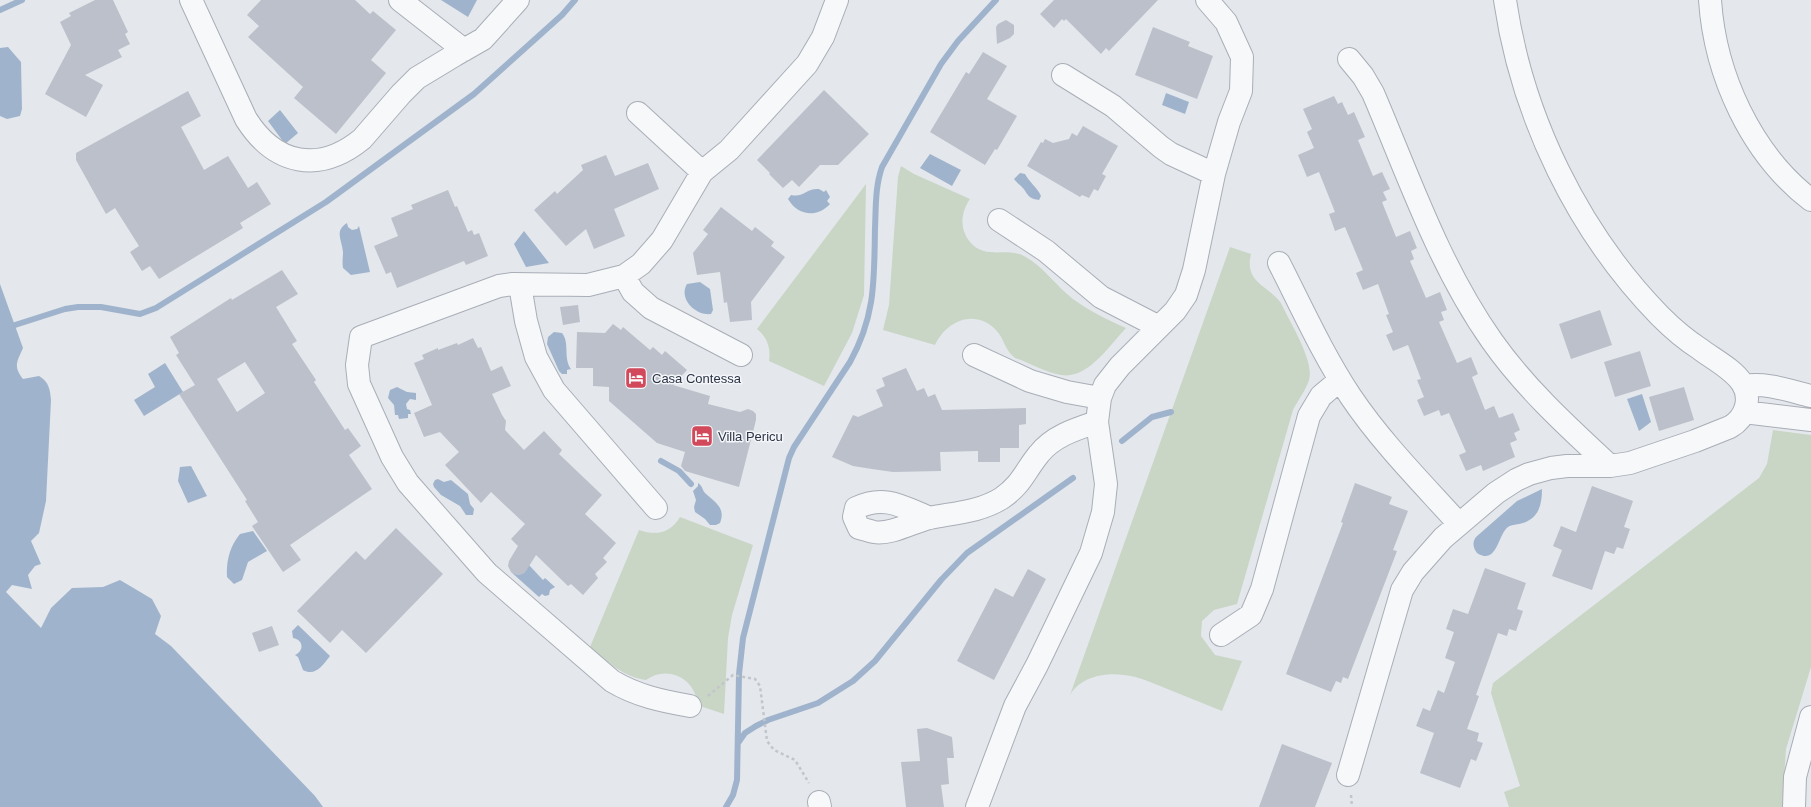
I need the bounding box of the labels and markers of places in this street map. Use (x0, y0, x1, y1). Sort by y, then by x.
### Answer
hotel icon: Casa Contessa (623, 365, 649, 391)
place label: Casa Contessa (652, 371, 742, 386)
hotel icon: Villa Pericu (689, 423, 715, 449)
place label: Villa Pericu (718, 429, 783, 444)

